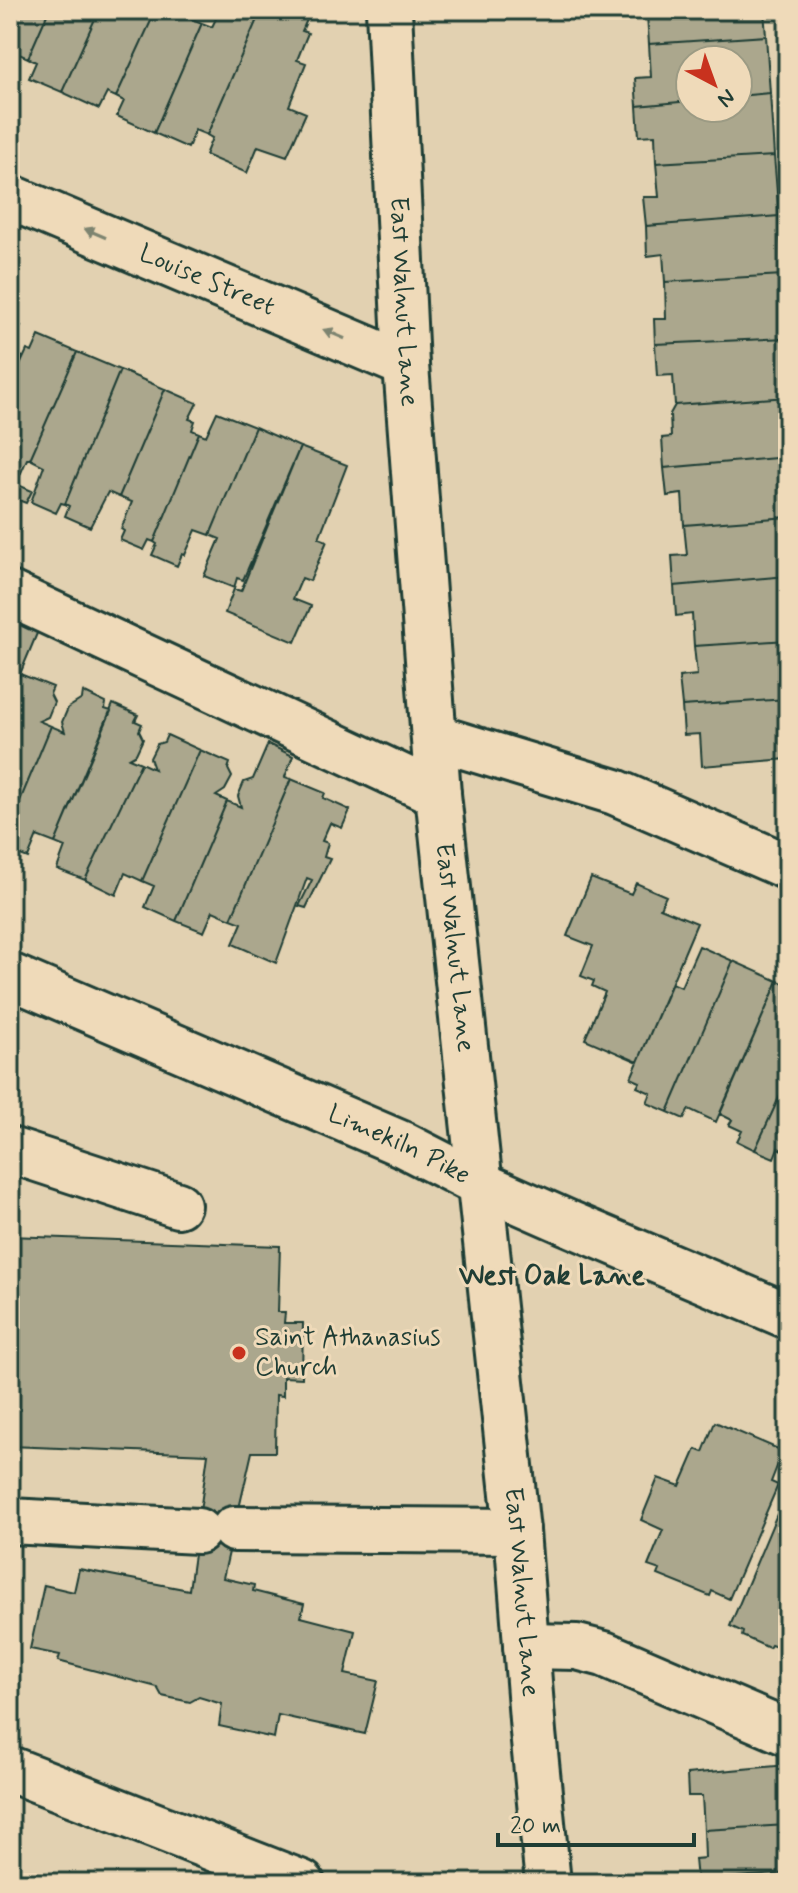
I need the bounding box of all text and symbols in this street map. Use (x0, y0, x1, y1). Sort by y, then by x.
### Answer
north arrow (674, 44, 754, 124)
text: N (711, 82, 741, 113)
street label: East Walnut Lane (381, 196, 426, 408)
one-way arrow (83, 226, 107, 239)
street label: Louise Street (134, 237, 280, 324)
one-way arrow (322, 328, 346, 341)
street label: East Walnut Lane (426, 841, 483, 1054)
street label: Limekiln Pike (323, 1097, 476, 1193)
district label: West Oak Lane (459, 1258, 645, 1295)
place label: Saint Athanasius Church (255, 1321, 441, 1385)
marker: Saint Athanasius Church (230, 1344, 248, 1362)
street label: East Walnut Lane (495, 1486, 547, 1698)
scale bar (498, 1797, 694, 1847)
text: 20 m (510, 1811, 561, 1842)

